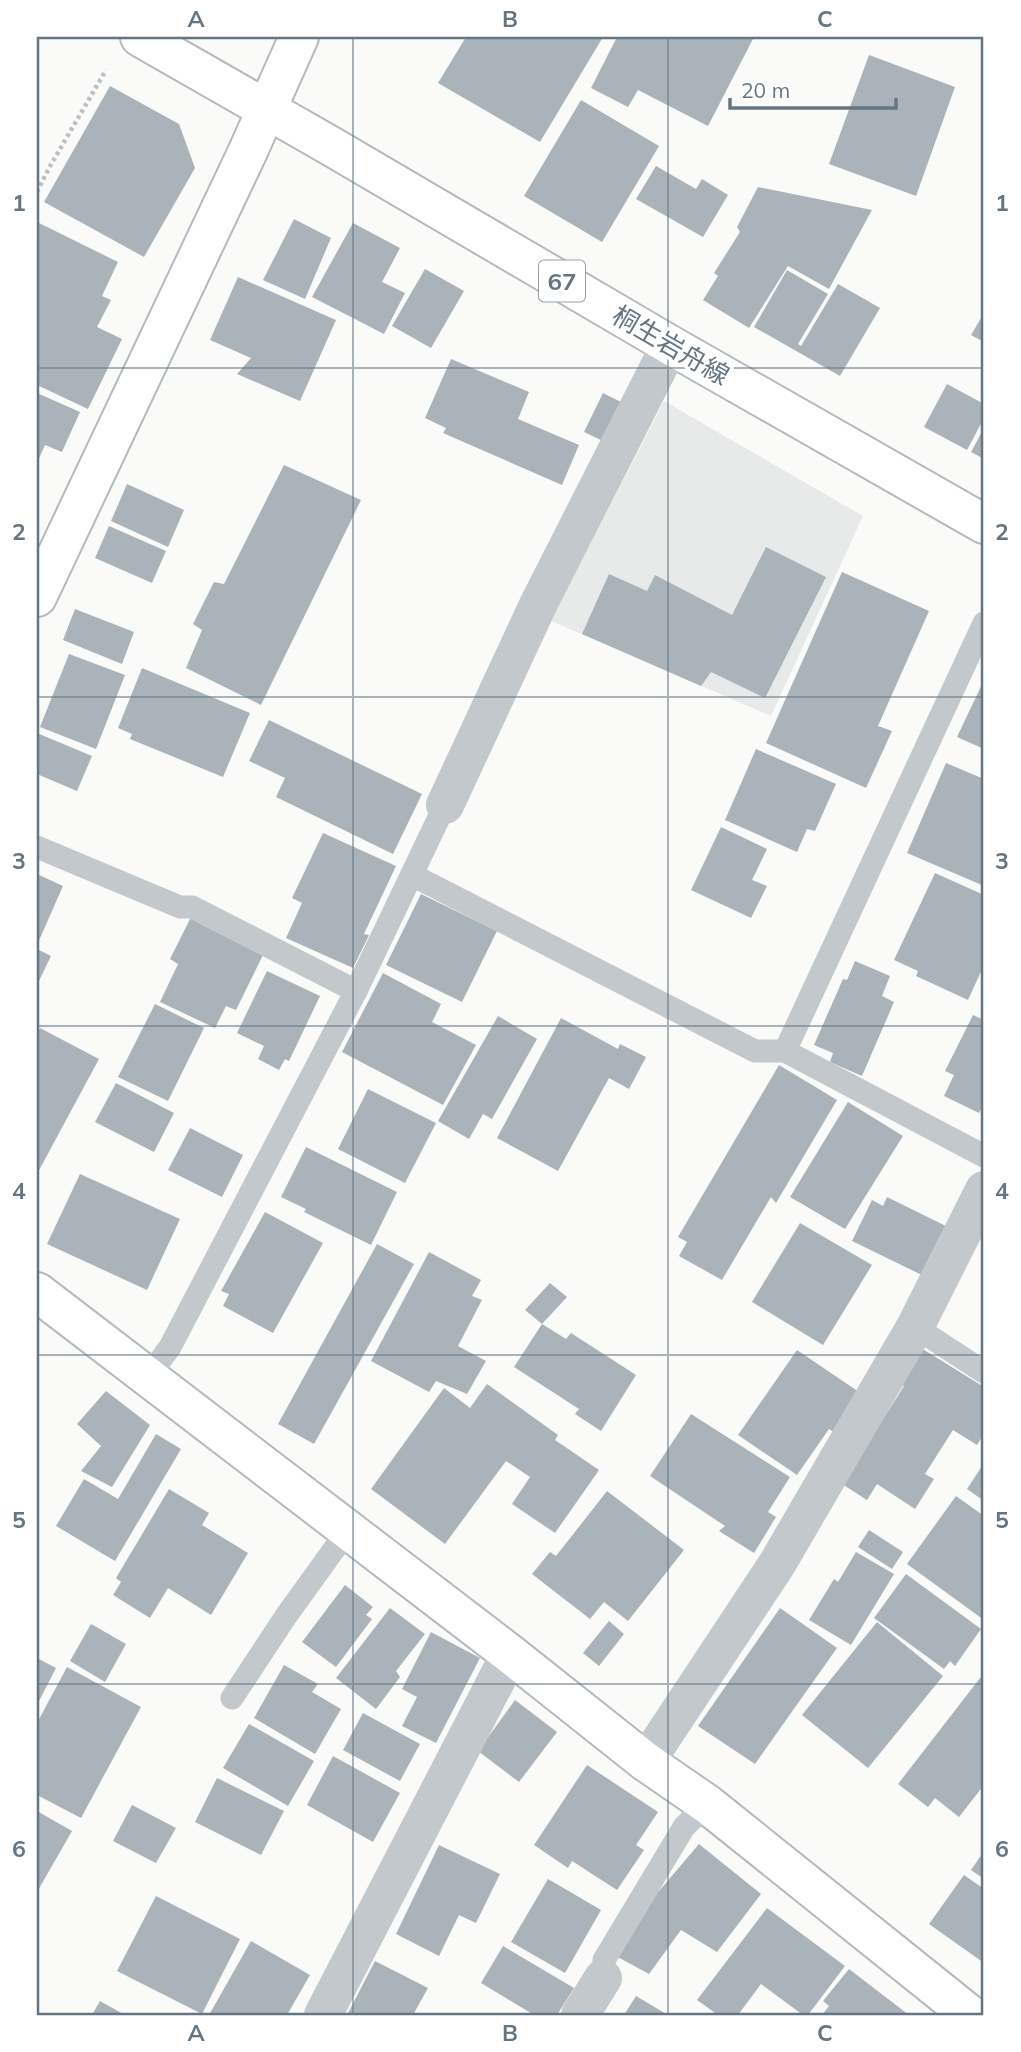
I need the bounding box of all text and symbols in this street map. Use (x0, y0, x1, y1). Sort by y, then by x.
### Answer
text: A (187, 4, 205, 33)
text: B (502, 4, 518, 33)
text: C (817, 4, 833, 33)
scale bar (730, 66, 897, 110)
text: 20 m (741, 77, 790, 103)
text: 1 (12, 188, 26, 217)
text: 1 (995, 188, 1009, 217)
road number: 67 (539, 260, 585, 302)
street label: 桐生岩舟線 (606, 298, 736, 392)
text: 2 (12, 517, 26, 546)
text: 2 (995, 517, 1009, 546)
text: 3 (12, 846, 26, 875)
text: 3 (995, 846, 1009, 875)
text: 4 (12, 1176, 26, 1205)
text: 4 (995, 1176, 1009, 1205)
text: 5 (12, 1505, 26, 1534)
text: 5 (995, 1505, 1009, 1534)
text: 6 (12, 1834, 26, 1863)
text: 6 (995, 1834, 1009, 1863)
text: A (187, 2018, 205, 2047)
text: B (502, 2018, 518, 2047)
text: C (817, 2018, 833, 2047)

